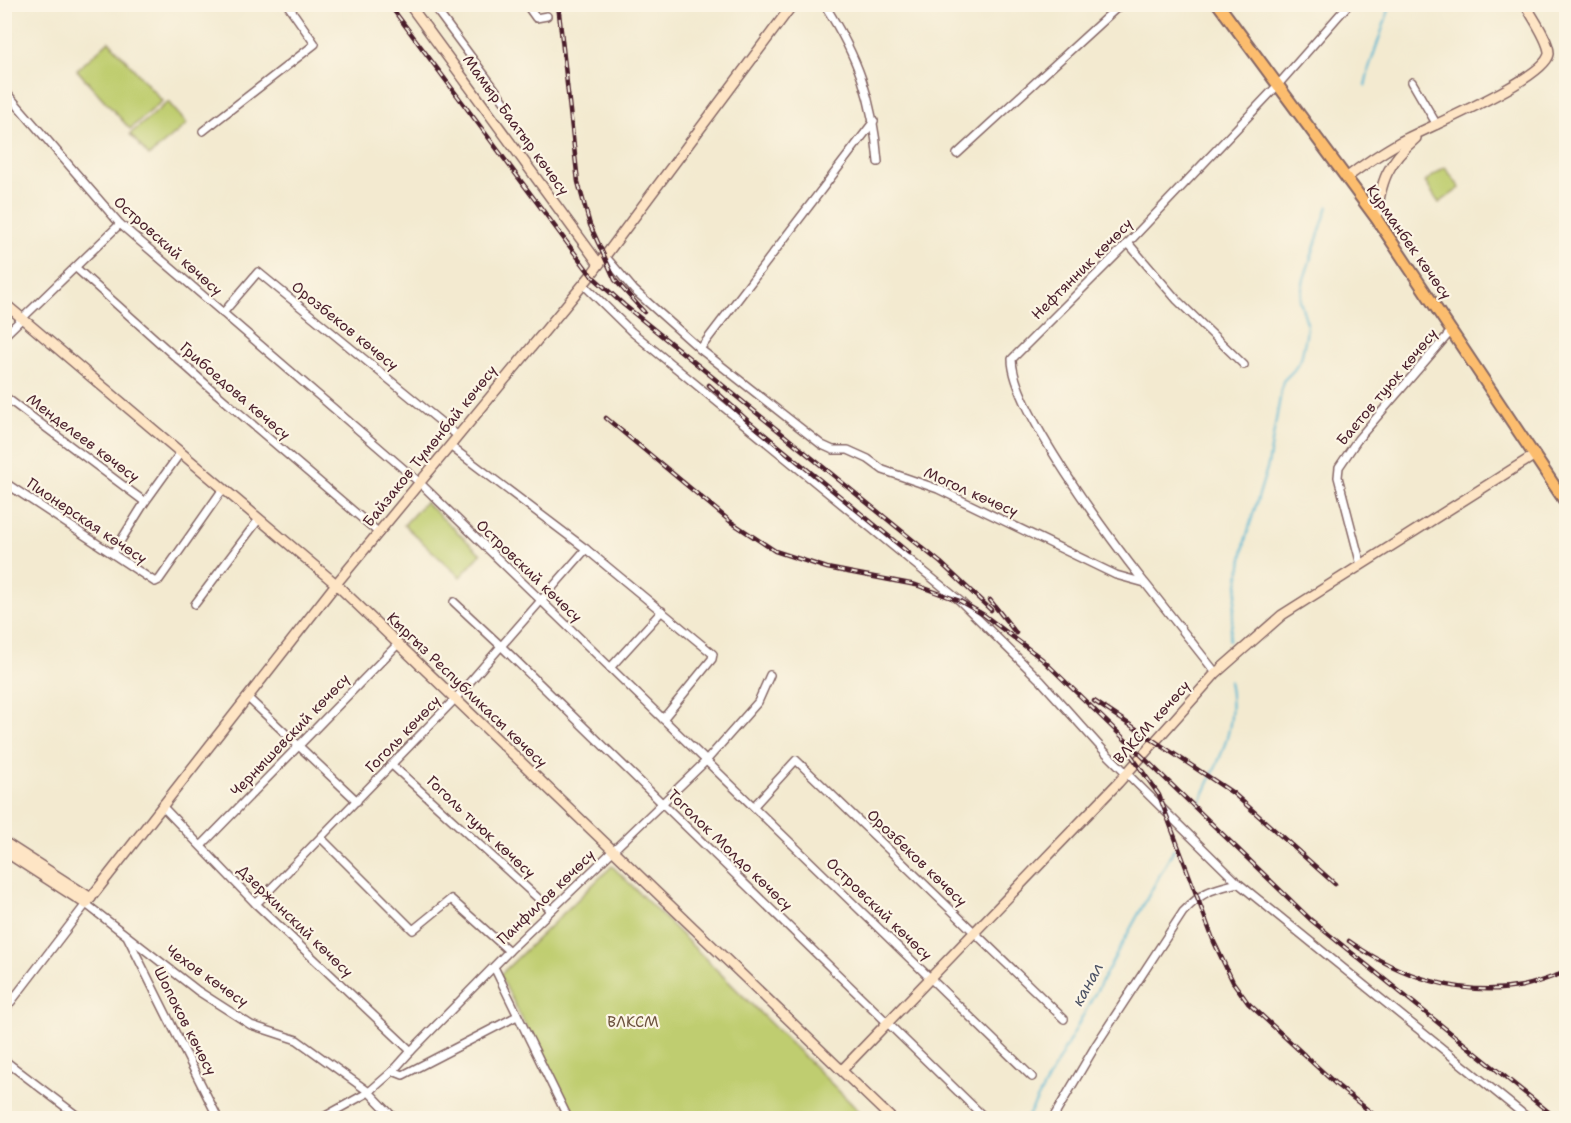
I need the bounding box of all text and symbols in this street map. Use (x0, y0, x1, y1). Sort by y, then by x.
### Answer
street label: Мамыр Баатыр көчөсү (458, 51, 574, 199)
street label: Курманбек көчөсү (1362, 181, 1456, 303)
street label: Островский көчөсү (109, 192, 227, 300)
street label: Нефтянник көчөсү (1027, 214, 1137, 324)
street label: Орозбеков көчөсү (287, 277, 403, 375)
street label: Баетов туюк көчөсү (1332, 324, 1442, 450)
street label: Грибоедова көчөсү (176, 338, 295, 445)
street label: Байзаков Түмөнбай көчөсү (358, 361, 502, 531)
street label: Менделеев көчөсү (22, 389, 144, 487)
street label: Могол көчөсү (921, 462, 1021, 522)
street label: Пионерская көчөсү (23, 473, 151, 569)
street label: Островский көчөсү (472, 515, 586, 627)
street label: Кыргыз Республикасы көчөсү (382, 608, 552, 772)
street label: Чернышевский көчөсү (226, 669, 354, 801)
street label: ВЛКСМ көчөсү (1109, 676, 1195, 768)
street label: Гоголь көчөсү (361, 691, 445, 777)
street label: Гоголь туюк көчөсү (422, 771, 540, 883)
street label: Тоголок Молдо көчөсү (663, 785, 797, 915)
street label: Орозбеков көчөсү (863, 805, 972, 911)
street label: Панфилов көчөсү (493, 845, 599, 949)
street label: Островский көчөсү (822, 853, 936, 965)
street label: Дзержинский көчөсү (233, 860, 357, 982)
street label: Чехов көчөсү (162, 940, 252, 1012)
water label: канал (1067, 959, 1108, 1010)
street label: Шопоков көчөсү (149, 963, 221, 1079)
park label: ВЛКСМ (607, 1012, 659, 1032)

